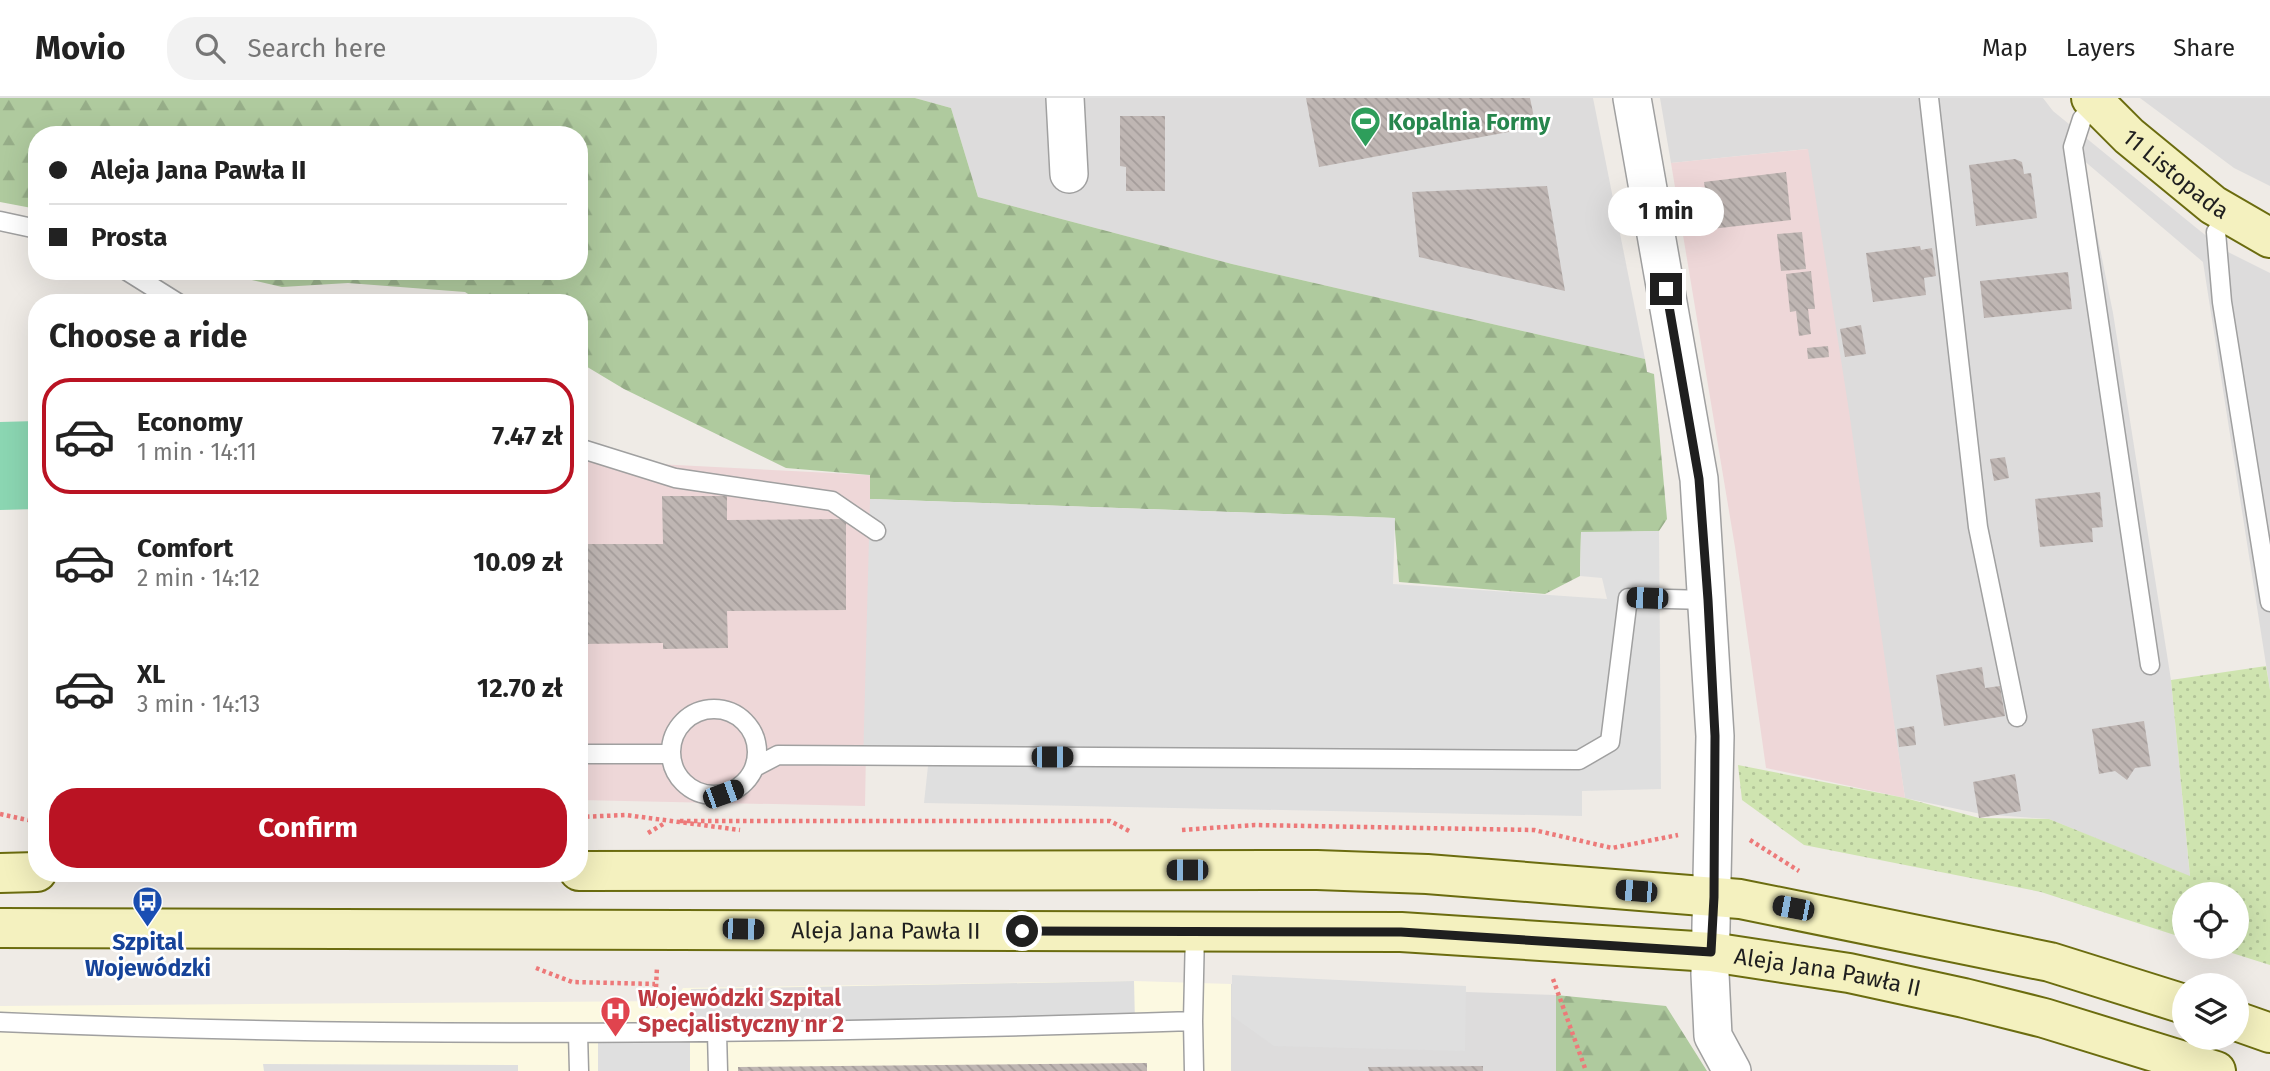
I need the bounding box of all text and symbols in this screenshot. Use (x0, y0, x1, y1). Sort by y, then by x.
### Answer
search box (167, 17, 657, 80)
text: Movio (35, 28, 125, 68)
icon: search (191, 29, 229, 67)
text: Search here (247, 33, 386, 64)
text: Map (1982, 34, 2028, 62)
text: Layers (2066, 34, 2135, 62)
text: Share (2173, 34, 2235, 62)
sports icon: Kopalnia Formy (1348, 105, 1382, 149)
place label: Kopalnia Formy (1388, 108, 1551, 136)
street label: 11 Listopada (2117, 123, 2234, 225)
text: Aleja Jana Pawła II (91, 155, 306, 186)
callout: 1 min (1608, 188, 1724, 236)
text: 1 min (1638, 197, 1694, 225)
text: Prosta (91, 222, 167, 253)
route end (1650, 273, 1682, 305)
text: Choose a ride (49, 317, 247, 355)
icon: car (53, 405, 116, 468)
text: Economy (137, 407, 243, 438)
text: 7.47 zł (492, 421, 563, 452)
text: 1 min · 14:11 (137, 438, 257, 466)
icon: car (53, 531, 116, 594)
text: Comfort (137, 533, 233, 564)
text: 10.09 zł (473, 547, 563, 578)
text: 2 min · 14:12 (137, 564, 260, 592)
car (1626, 587, 1669, 609)
icon: car (53, 657, 116, 720)
text: XL (137, 659, 165, 690)
text: 12.70 zł (477, 673, 563, 704)
text: 3 min · 14:13 (137, 690, 260, 718)
car (1032, 747, 1074, 768)
car (700, 777, 747, 811)
button: Confirm (49, 788, 567, 868)
car (1167, 860, 1209, 881)
car (1615, 879, 1658, 903)
map controls (2172, 882, 2249, 1050)
button: locate (2172, 882, 2249, 959)
bus stop icon: Szpital Wojewódzki (131, 884, 165, 928)
car (1771, 894, 1816, 922)
route start (1006, 915, 1038, 947)
street label: Aleja Jana Pawła II (791, 916, 981, 945)
car (722, 918, 765, 940)
place label: Szpital Wojewódzki (85, 928, 211, 982)
street label: Aleja Jana Pawła II (1732, 942, 1924, 1002)
button: layers (2172, 973, 2249, 1050)
place label: Wojewódzki Szpital Specjalistyczny nr 2 (638, 984, 844, 1038)
hospital icon: Wojewódzki Szpital Specjalistyczny nr 2 (598, 994, 632, 1038)

